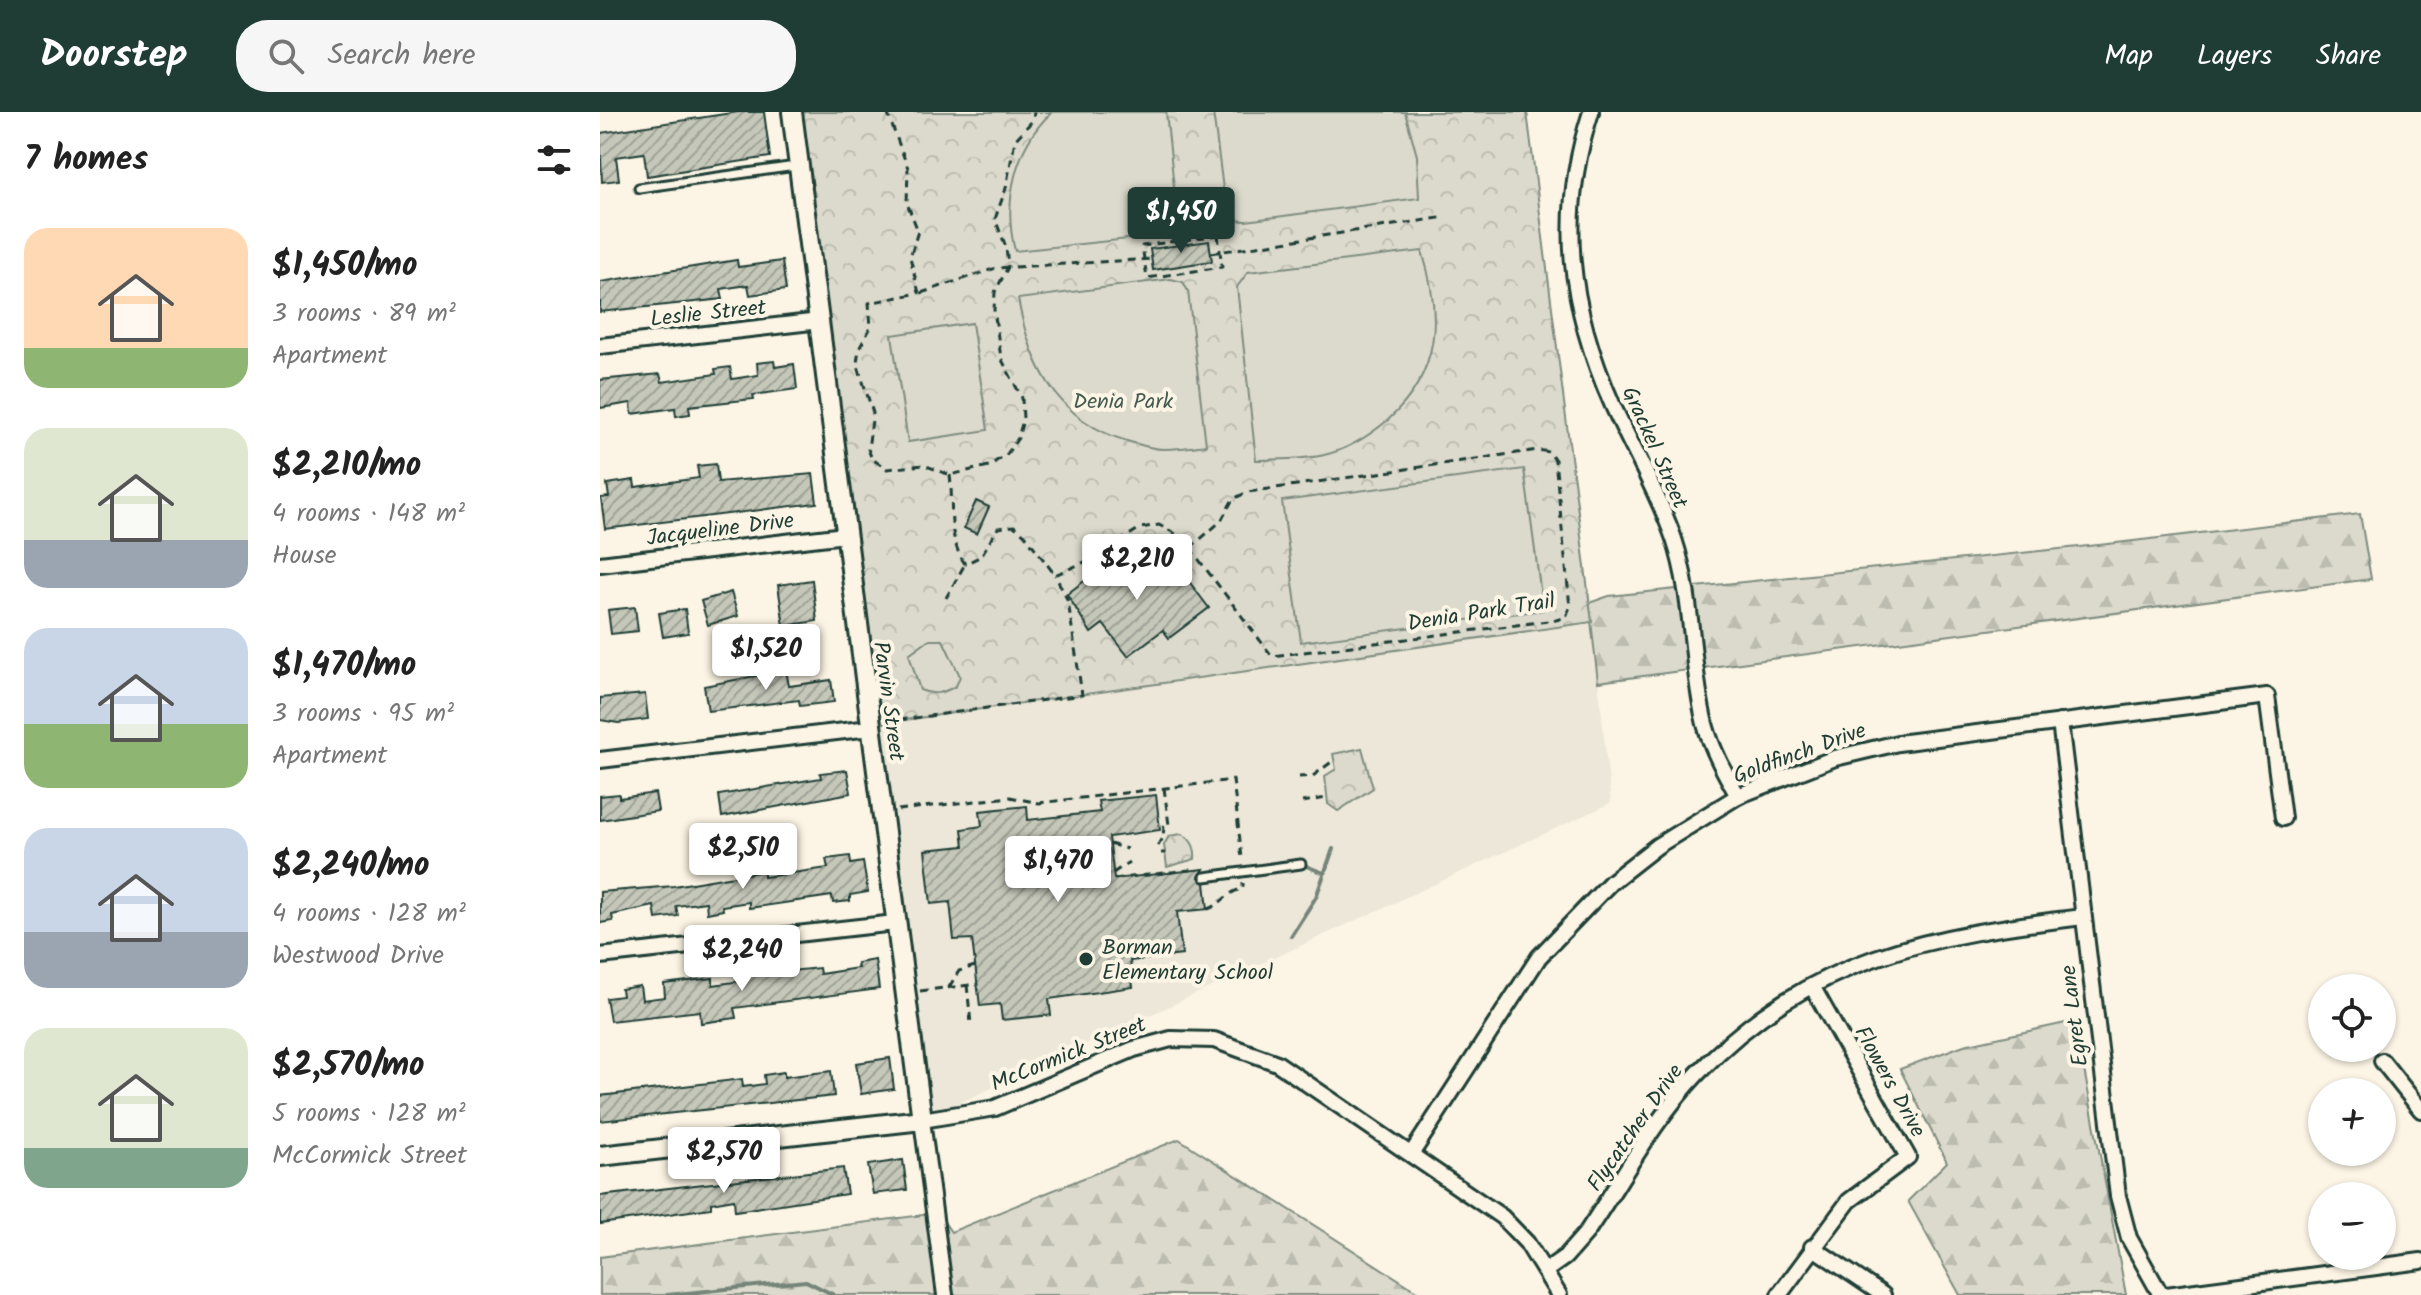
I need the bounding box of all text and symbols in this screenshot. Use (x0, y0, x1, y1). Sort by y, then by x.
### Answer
search box (236, 20, 796, 92)
text: Doorstep (40, 26, 188, 86)
text: Search here (328, 32, 476, 80)
icon: search (264, 34, 308, 78)
text: Map (2104, 34, 2153, 79)
text: Layers (2197, 34, 2272, 79)
text: Share (2316, 34, 2381, 79)
text: 7 homes (24, 133, 148, 187)
icon: filters (532, 138, 576, 182)
pin: $1,450 (1116, 187, 1246, 255)
text: $1,450 (1146, 192, 1216, 234)
text: $1,450/mo (272, 239, 417, 293)
icon: home (88, 260, 184, 356)
street label: Leslie Street (649, 291, 768, 338)
text: 3 rooms · 89 m² (272, 293, 456, 335)
text: Apartment (272, 335, 387, 377)
street label: Grackel Street (1611, 381, 1697, 515)
park label: Denia Park (1073, 385, 1174, 420)
text: $2,210/mo (272, 439, 421, 493)
icon: home (88, 460, 184, 556)
text: 4 rooms · 148 m² (272, 493, 465, 535)
street label: Jacqueline Drive (645, 504, 796, 557)
pin: $2,210 (1072, 534, 1202, 602)
text: House (272, 535, 336, 577)
text: $2,210 (1100, 539, 1174, 581)
street label: Denia Park Trail (1405, 584, 1558, 642)
pin: $1,520 (701, 624, 831, 692)
text: $1,520 (730, 629, 802, 671)
text: $1,470/mo (272, 639, 416, 693)
street label: Parvin Street (862, 639, 913, 764)
icon: home (88, 660, 184, 756)
text: 3 rooms · 95 m² (272, 693, 454, 735)
street label: Goldfinch Drive (1728, 714, 1871, 795)
text: Apartment (272, 735, 387, 777)
pin: $2,510 (678, 823, 808, 891)
text: $2,510 (707, 828, 779, 870)
pin: $1,470 (993, 836, 1123, 904)
text: $2,240/mo (272, 839, 430, 893)
text: $1,470 (1023, 841, 1093, 883)
icon: home (88, 860, 184, 956)
text: 4 rooms · 128 m² (272, 893, 466, 935)
pin: $2,240 (677, 925, 807, 993)
text: $2,240 (702, 930, 782, 972)
place label: Borman Elementary School (1102, 931, 1274, 991)
text: Westwood Drive (272, 935, 444, 977)
marker: Borman Elementary School (1077, 950, 1095, 968)
street label: Egret Lane (2052, 963, 2099, 1068)
map controls (2308, 974, 2396, 1270)
button: locate (2308, 974, 2396, 1062)
street label: McCormick Street (986, 1008, 1152, 1102)
street label: Flowers Drive (1844, 1020, 1934, 1145)
text: $2,570/mo (272, 1039, 425, 1093)
street label: Flycatcher Drive (1579, 1057, 1693, 1200)
icon: home (88, 1060, 184, 1156)
button: + (2308, 1078, 2396, 1166)
text: 5 rooms · 128 m² (272, 1093, 465, 1135)
pin: $2,570 (659, 1127, 789, 1195)
text: $2,570 (686, 1132, 762, 1174)
text: McCormick Street (272, 1135, 467, 1177)
button: − (2308, 1182, 2396, 1270)

